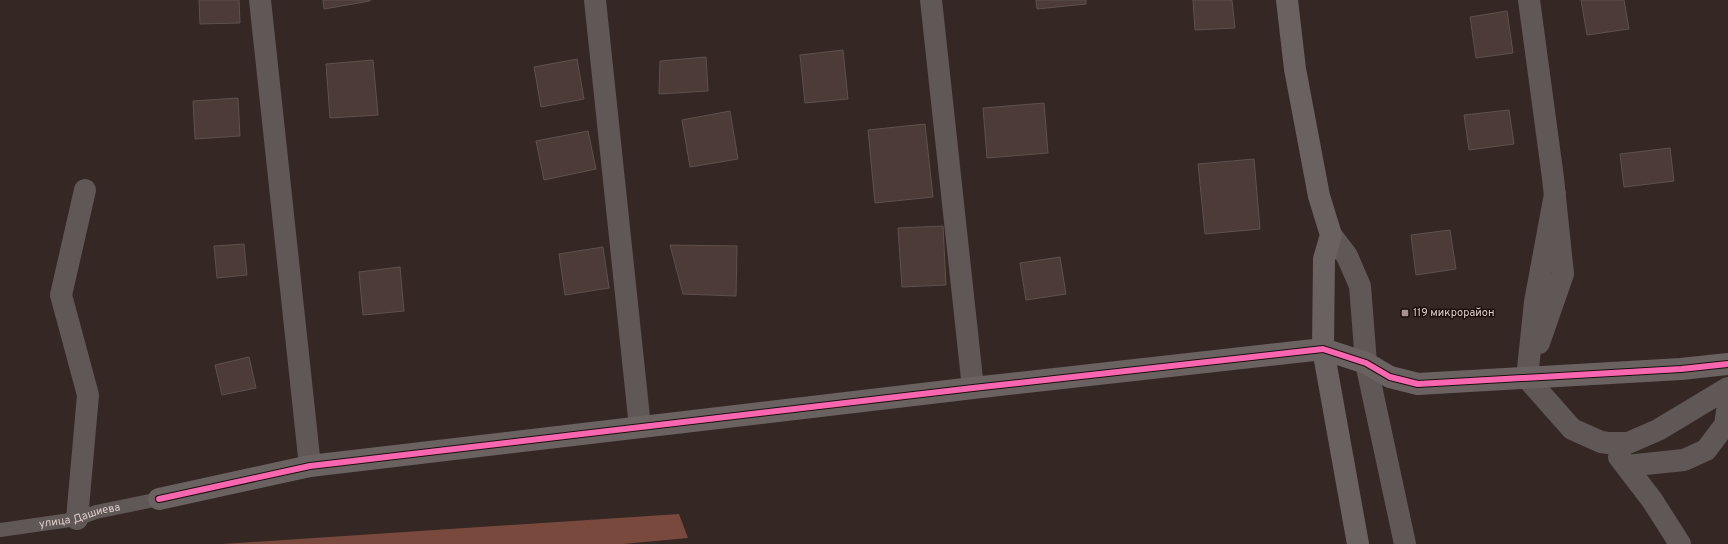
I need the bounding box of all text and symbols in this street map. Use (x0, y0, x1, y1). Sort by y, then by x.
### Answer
place label: 119 микрорайон (1413, 306, 1495, 320)
marker: 119 микрорайон (1400, 308, 1410, 318)
street label: улица Дашиева (38, 500, 122, 531)

